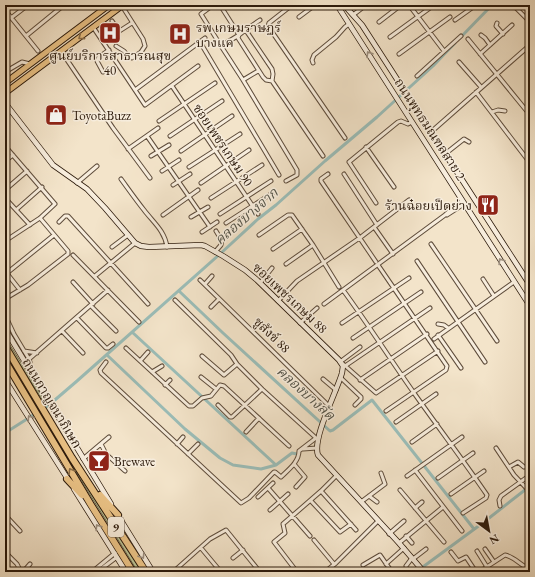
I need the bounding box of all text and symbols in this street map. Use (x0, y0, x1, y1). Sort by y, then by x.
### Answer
place label: รพ เกษมราษฎร์ บางแค (196, 19, 282, 51)
hospital icon: ศูนย์บริการสาธารณสุข 40 (97, 20, 123, 46)
hospital icon: รพ เกษมราษฎร์ บางแค (167, 21, 193, 47)
one-way arrow (78, 32, 85, 39)
place label: ศูนย์บริการสาธารณสุข 40 (49, 47, 171, 79)
one-way arrow (366, 51, 374, 58)
street label: ถนนพุทธมณฑลสาย 2 (391, 75, 470, 184)
street label: ซอยเพชรเกษม 90 (189, 100, 257, 190)
shop icon: ToyotaBuzz (43, 102, 69, 128)
place label: ToyotaBuzz (72, 107, 131, 124)
water label: คลองบางจาก (210, 183, 282, 249)
restaurant icon: ร้านฉ๋อยเป็ดย่าง (475, 192, 501, 218)
place label: ร้านฉ๋อยเป็ดย่าง (385, 197, 472, 214)
one-way arrow (499, 258, 506, 265)
street label: ซอยเพชรเกษม 88 (249, 259, 331, 337)
street label: ชูสังข์ 88 (250, 313, 294, 357)
street label: ถนนกาญจนาภิเษก (18, 355, 86, 451)
water label: คลองบางลัด (273, 362, 340, 425)
one-way arrow (27, 415, 35, 422)
bar icon: Brewave (86, 448, 112, 474)
place label: Brewave (114, 453, 155, 470)
one-way arrow (68, 468, 76, 475)
north arrow (469, 511, 509, 551)
road number: 9 (108, 517, 124, 537)
one-way arrow (96, 524, 103, 531)
text: N (487, 531, 502, 548)
one-way arrow (138, 552, 145, 559)

